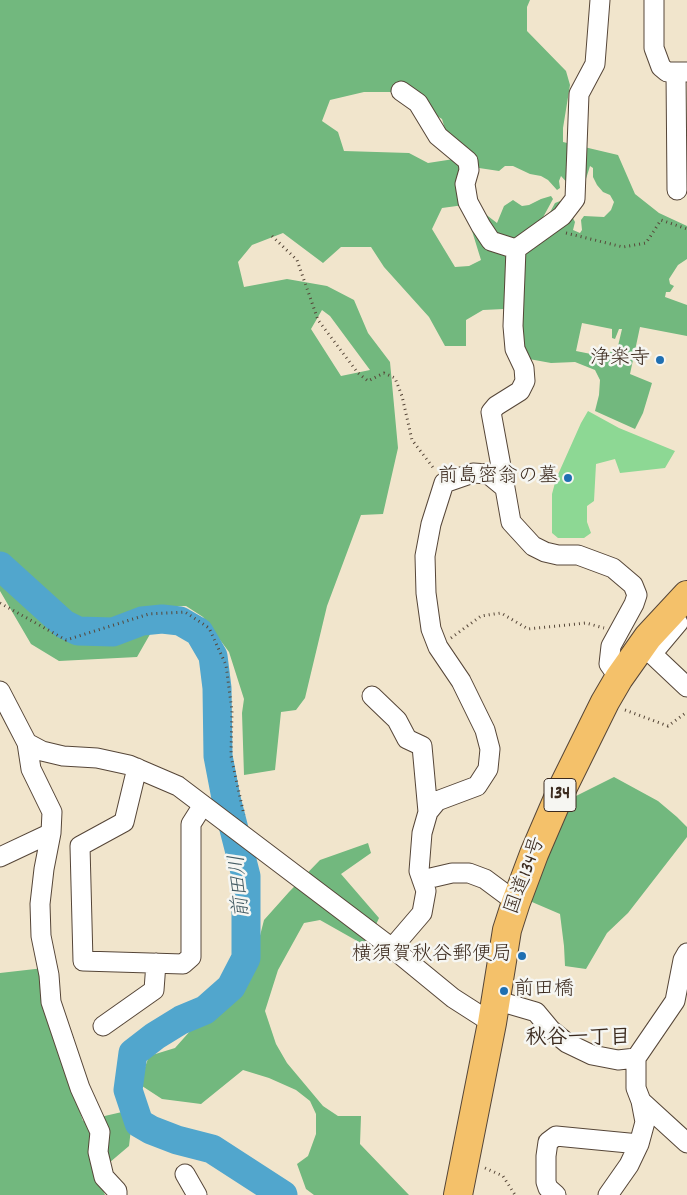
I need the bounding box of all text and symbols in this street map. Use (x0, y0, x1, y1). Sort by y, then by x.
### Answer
place label: 浄楽寺 (590, 348, 650, 372)
marker: 浄楽寺 (654, 354, 666, 366)
place label: 前島密翁の墓 (438, 466, 558, 490)
marker: 前島密翁の墓 (562, 472, 574, 484)
road number: 134 (544, 778, 576, 812)
street label: 国道134号 (502, 834, 552, 918)
water label: 前田川 (227, 854, 257, 918)
place label: 横須賀秋谷郵便局 (352, 944, 512, 968)
marker: 横須賀秋谷郵便局 (516, 950, 528, 962)
place label: 前田橋 (514, 979, 574, 1003)
marker: 前田橋 (498, 985, 510, 997)
district label: 秋谷一丁目 (526, 1027, 630, 1053)

